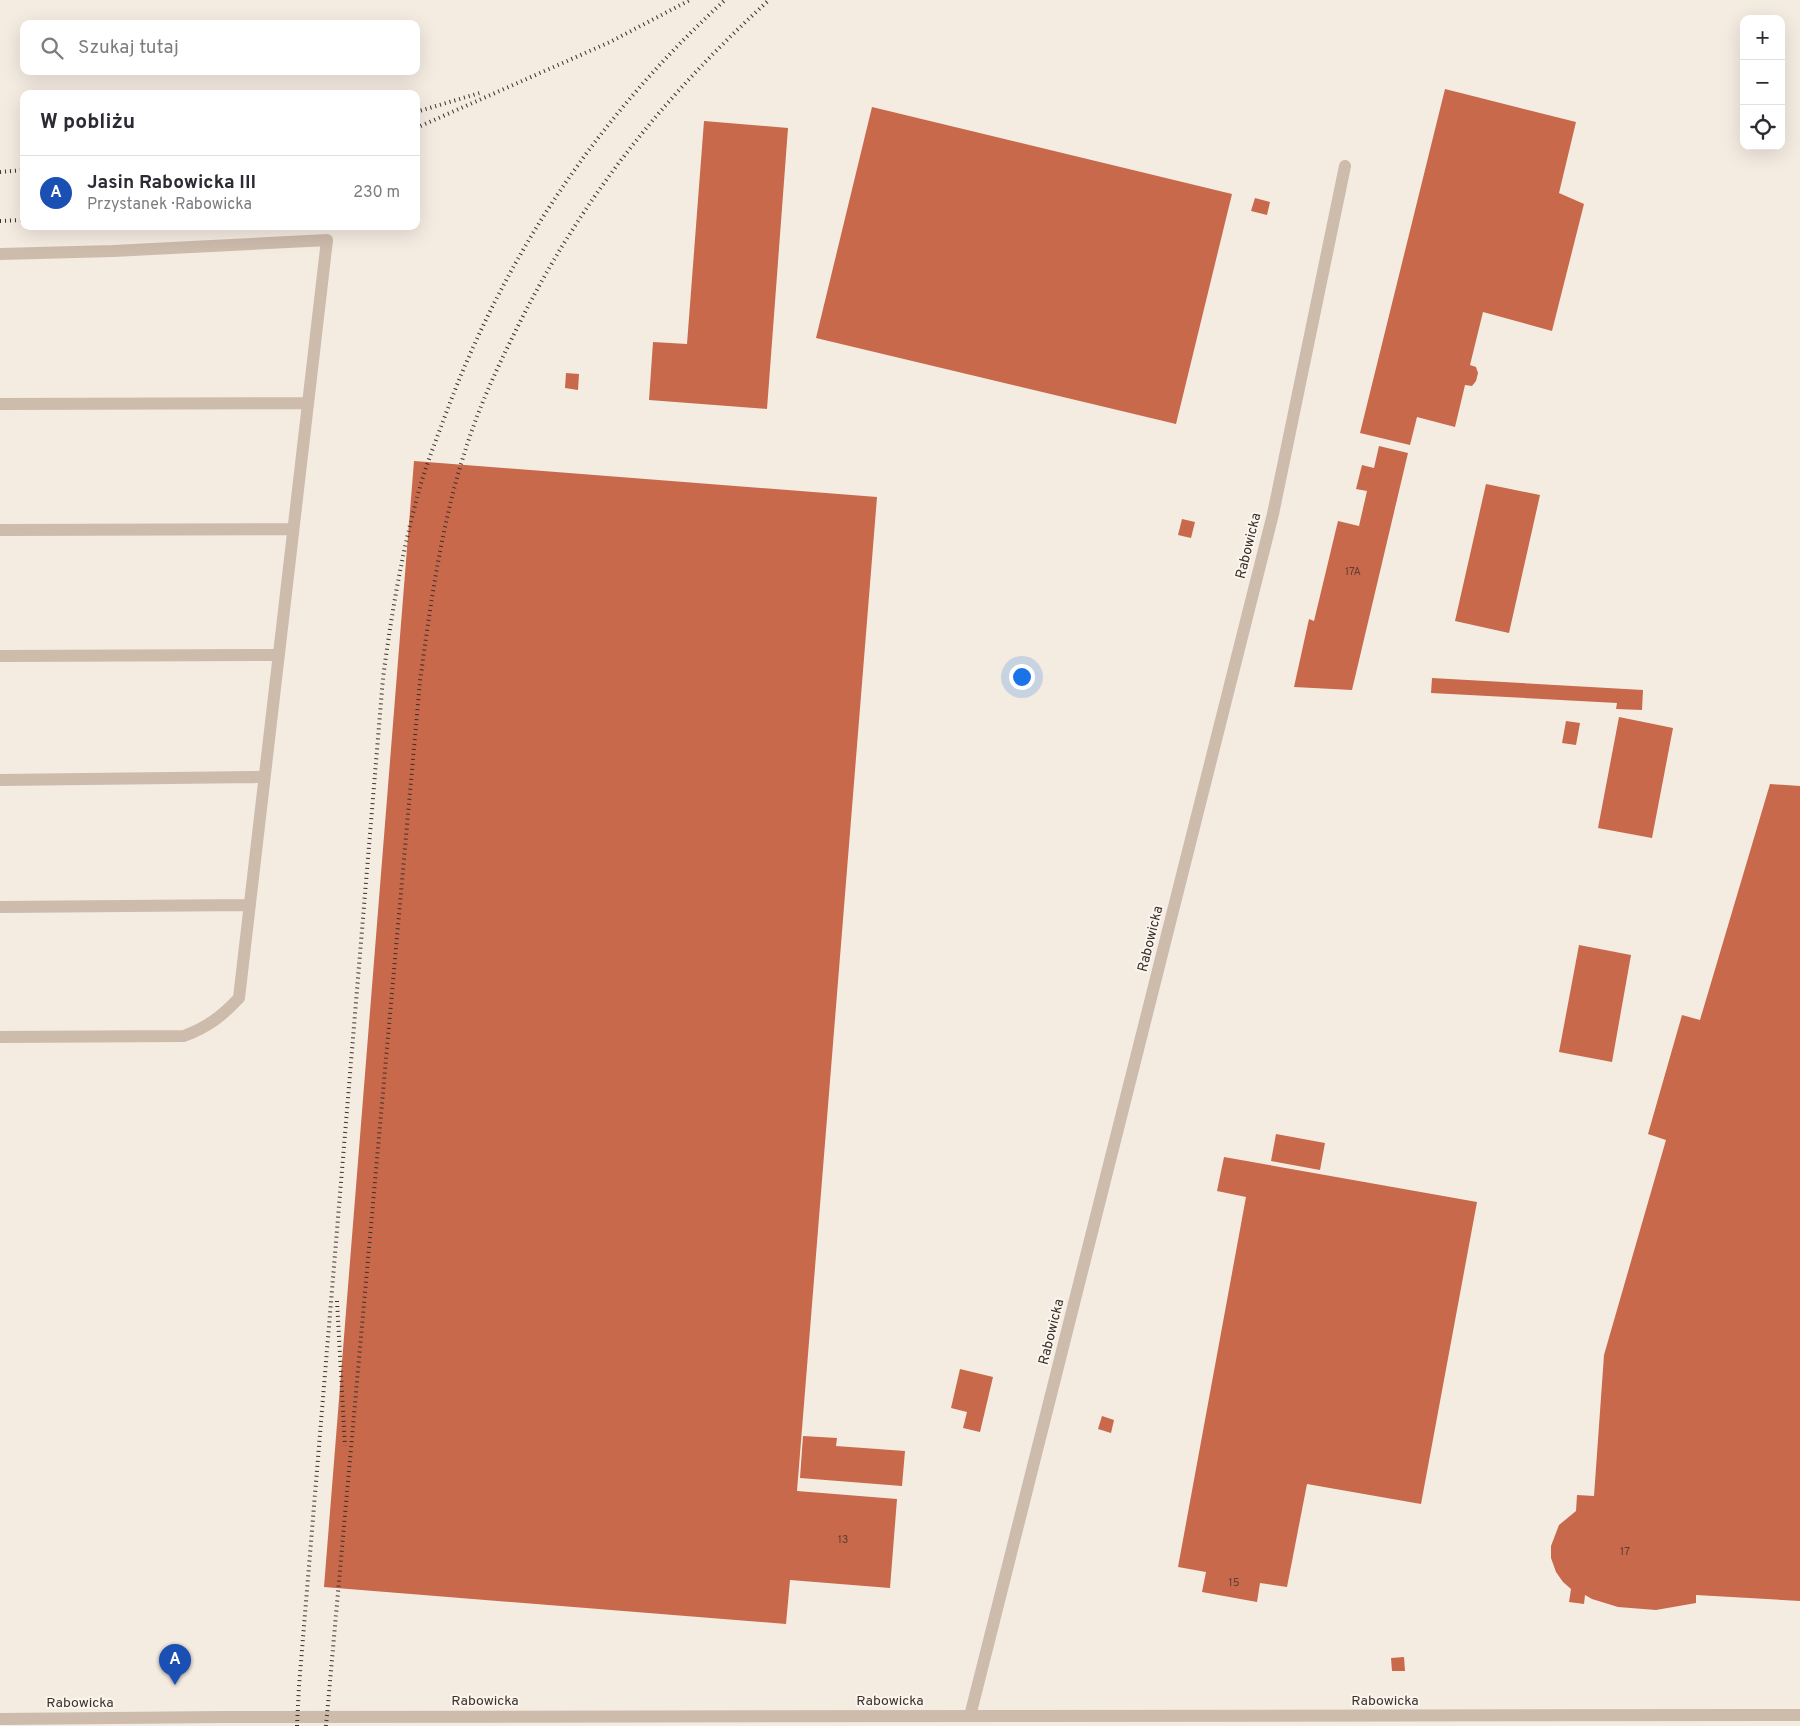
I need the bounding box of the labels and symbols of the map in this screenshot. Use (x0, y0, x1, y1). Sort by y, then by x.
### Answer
street label: Rabowicka (1233, 511, 1265, 581)
house number: 17A (1345, 565, 1361, 579)
your location (1009, 664, 1035, 690)
street label: Rabowicka (1135, 904, 1167, 974)
street label: Rabowicka (1036, 1297, 1068, 1367)
house number: 13 (838, 1533, 848, 1547)
house number: 17 (1620, 1545, 1630, 1559)
house number: 15 (1229, 1576, 1240, 1590)
pin: A (159, 1644, 191, 1685)
street label: Rabowicka (451, 1693, 519, 1710)
street label: Rabowicka (856, 1693, 924, 1710)
street label: Rabowicka (1351, 1693, 1419, 1710)
street label: Rabowicka (46, 1695, 114, 1712)

